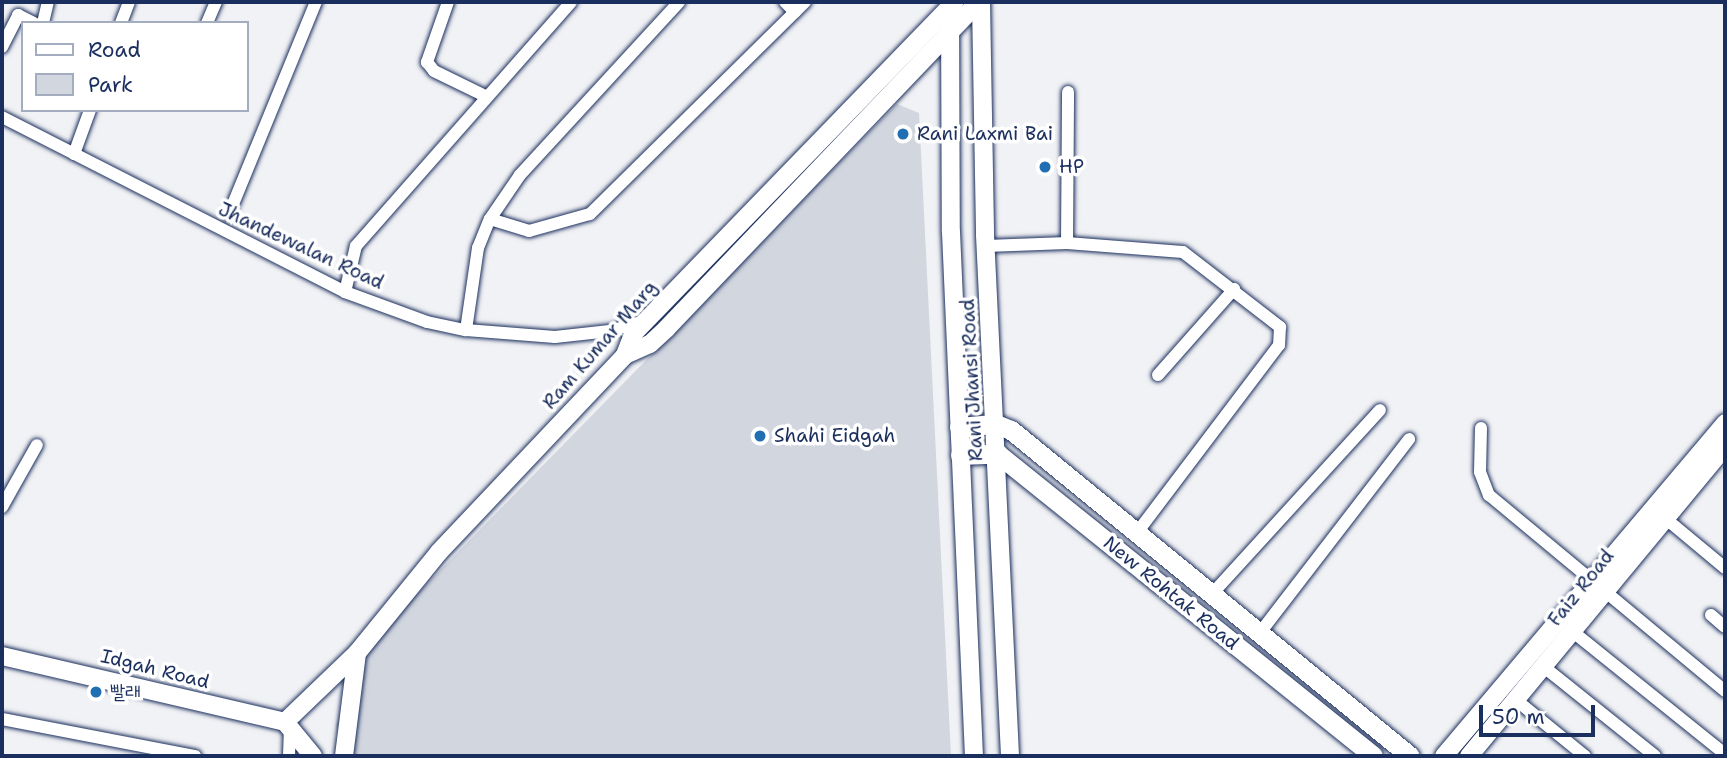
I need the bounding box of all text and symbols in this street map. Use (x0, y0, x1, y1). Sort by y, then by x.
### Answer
legend (21, 21, 248, 112)
text: Road (88, 36, 141, 64)
text: Park (88, 71, 133, 99)
place label: Rani Laxmi Bai (917, 123, 1053, 145)
marker: Rani Laxmi Bai (895, 126, 911, 142)
place label: HP (1059, 156, 1084, 178)
marker: HP (1037, 159, 1053, 175)
street label: Jhandewalan Road (215, 198, 387, 294)
street label: Ram Kumar Marg (538, 276, 662, 414)
street label: Rani Jhansi Road (956, 298, 988, 462)
place label: Shahi Eidgah (774, 425, 895, 447)
marker: Shahi Eidgah (752, 428, 768, 444)
street label: New Rohtak Road (1099, 531, 1243, 655)
street label: Faiz Road (1543, 545, 1619, 631)
street label: Idgah Road (98, 645, 212, 693)
place label: 빨래 (110, 681, 141, 703)
marker: 빨래 (88, 684, 104, 700)
scale bar (1482, 692, 1598, 736)
text: 50 m (1492, 703, 1545, 731)

